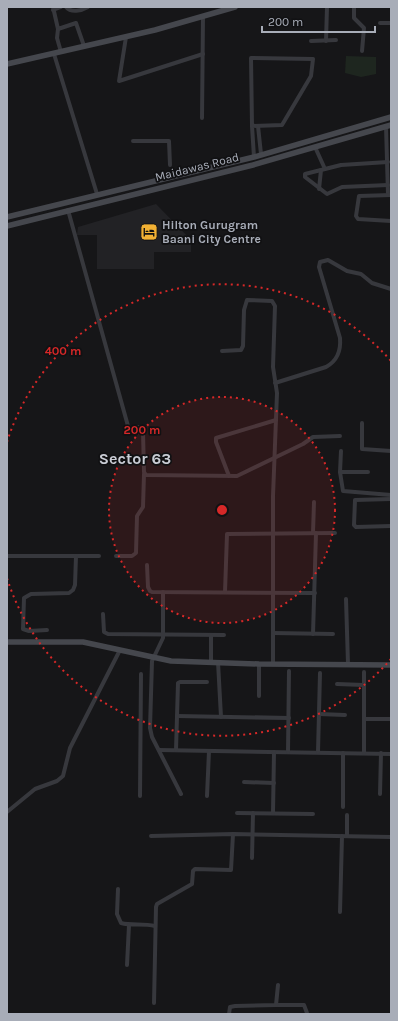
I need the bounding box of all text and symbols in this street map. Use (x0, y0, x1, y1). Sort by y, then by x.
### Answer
scale bar (262, 8, 375, 34)
text: 200 m (268, 15, 303, 29)
street label: Maidawas Road (154, 150, 240, 184)
place label: Hilton Gurugram Baani City Centre (162, 218, 261, 246)
hotel icon: Hilton Gurugram Baani City Centre (139, 222, 159, 242)
text: 400 m (45, 344, 81, 358)
text: 200 m (124, 423, 160, 437)
district label: Sector 63 (99, 449, 171, 468)
centre of rings (215, 503, 229, 517)

